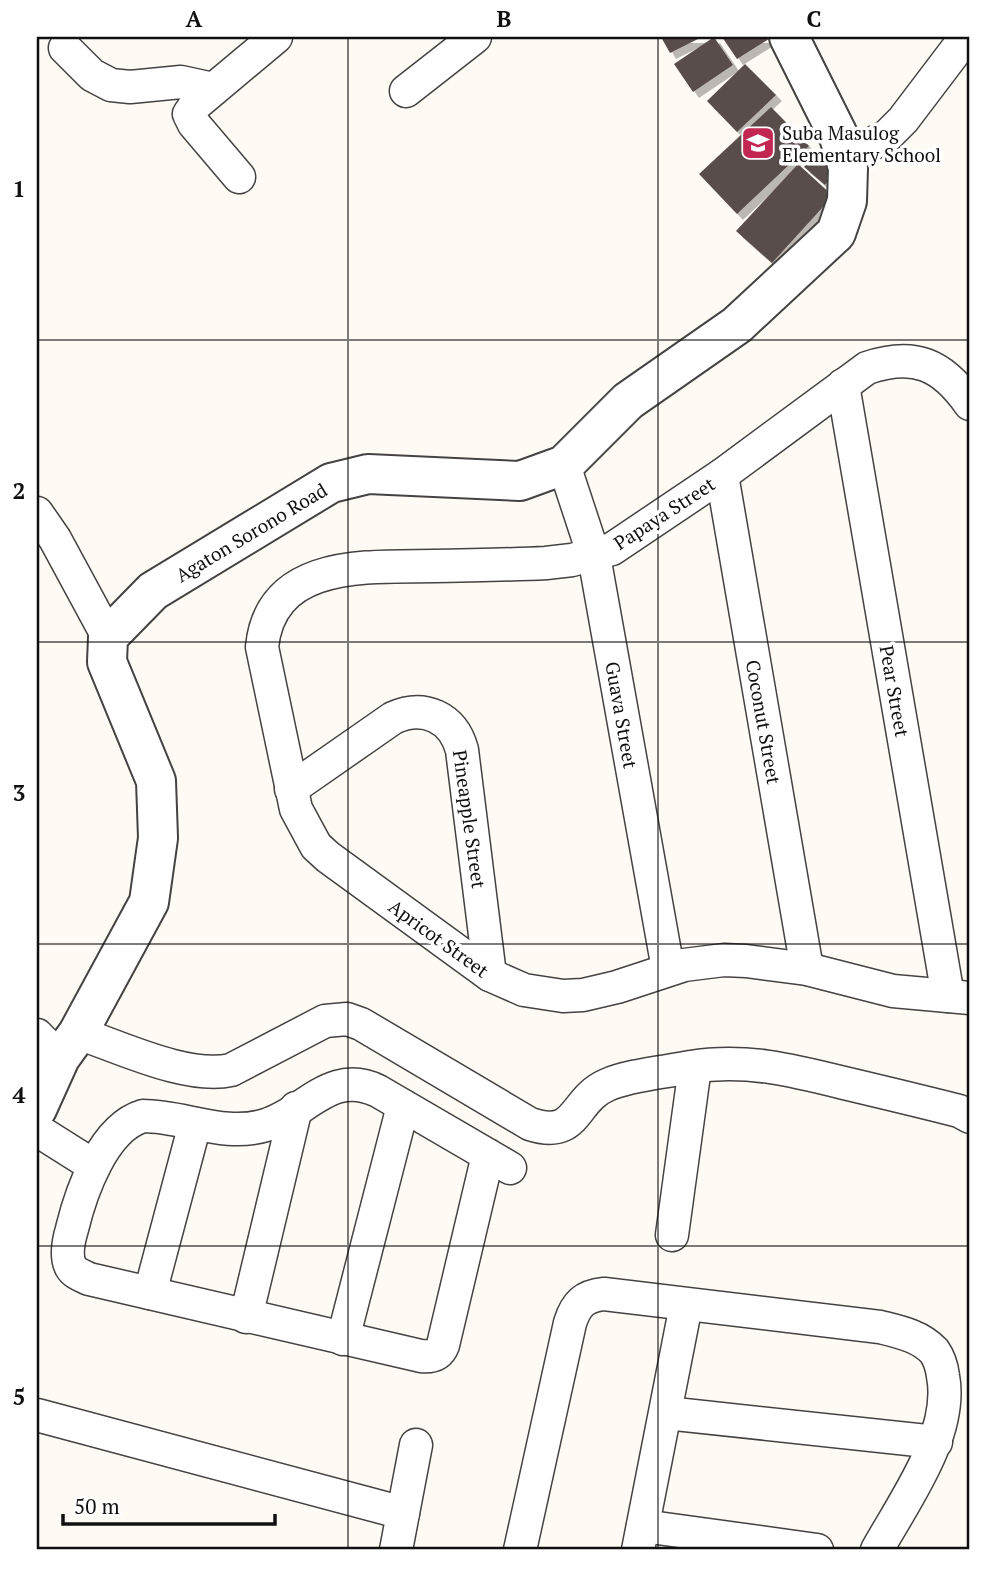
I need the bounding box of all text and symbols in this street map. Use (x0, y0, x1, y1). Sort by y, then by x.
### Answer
text: A (186, 3, 203, 34)
text: B (497, 3, 512, 34)
text: C (807, 3, 822, 34)
place label: Suba Masulog Elementary School (782, 120, 941, 167)
school or university icon: Suba Masulog Elementary School (739, 124, 777, 162)
text: 1 (13, 173, 26, 204)
street label: Papaya Street (609, 471, 719, 555)
text: 2 (13, 475, 26, 506)
street label: Agaton Sorono Road (171, 477, 332, 587)
street label: Pear Street (875, 643, 915, 739)
street label: Coconut Street (741, 658, 787, 786)
street label: Guava Street (600, 660, 644, 770)
street label: Pineapple Street (448, 748, 492, 890)
text: 3 (13, 777, 26, 808)
street label: Apricot Street (384, 893, 494, 983)
text: 4 (13, 1079, 26, 1110)
text: 5 (13, 1381, 26, 1412)
scale bar (63, 1482, 275, 1526)
text: 50 m (74, 1492, 120, 1520)

